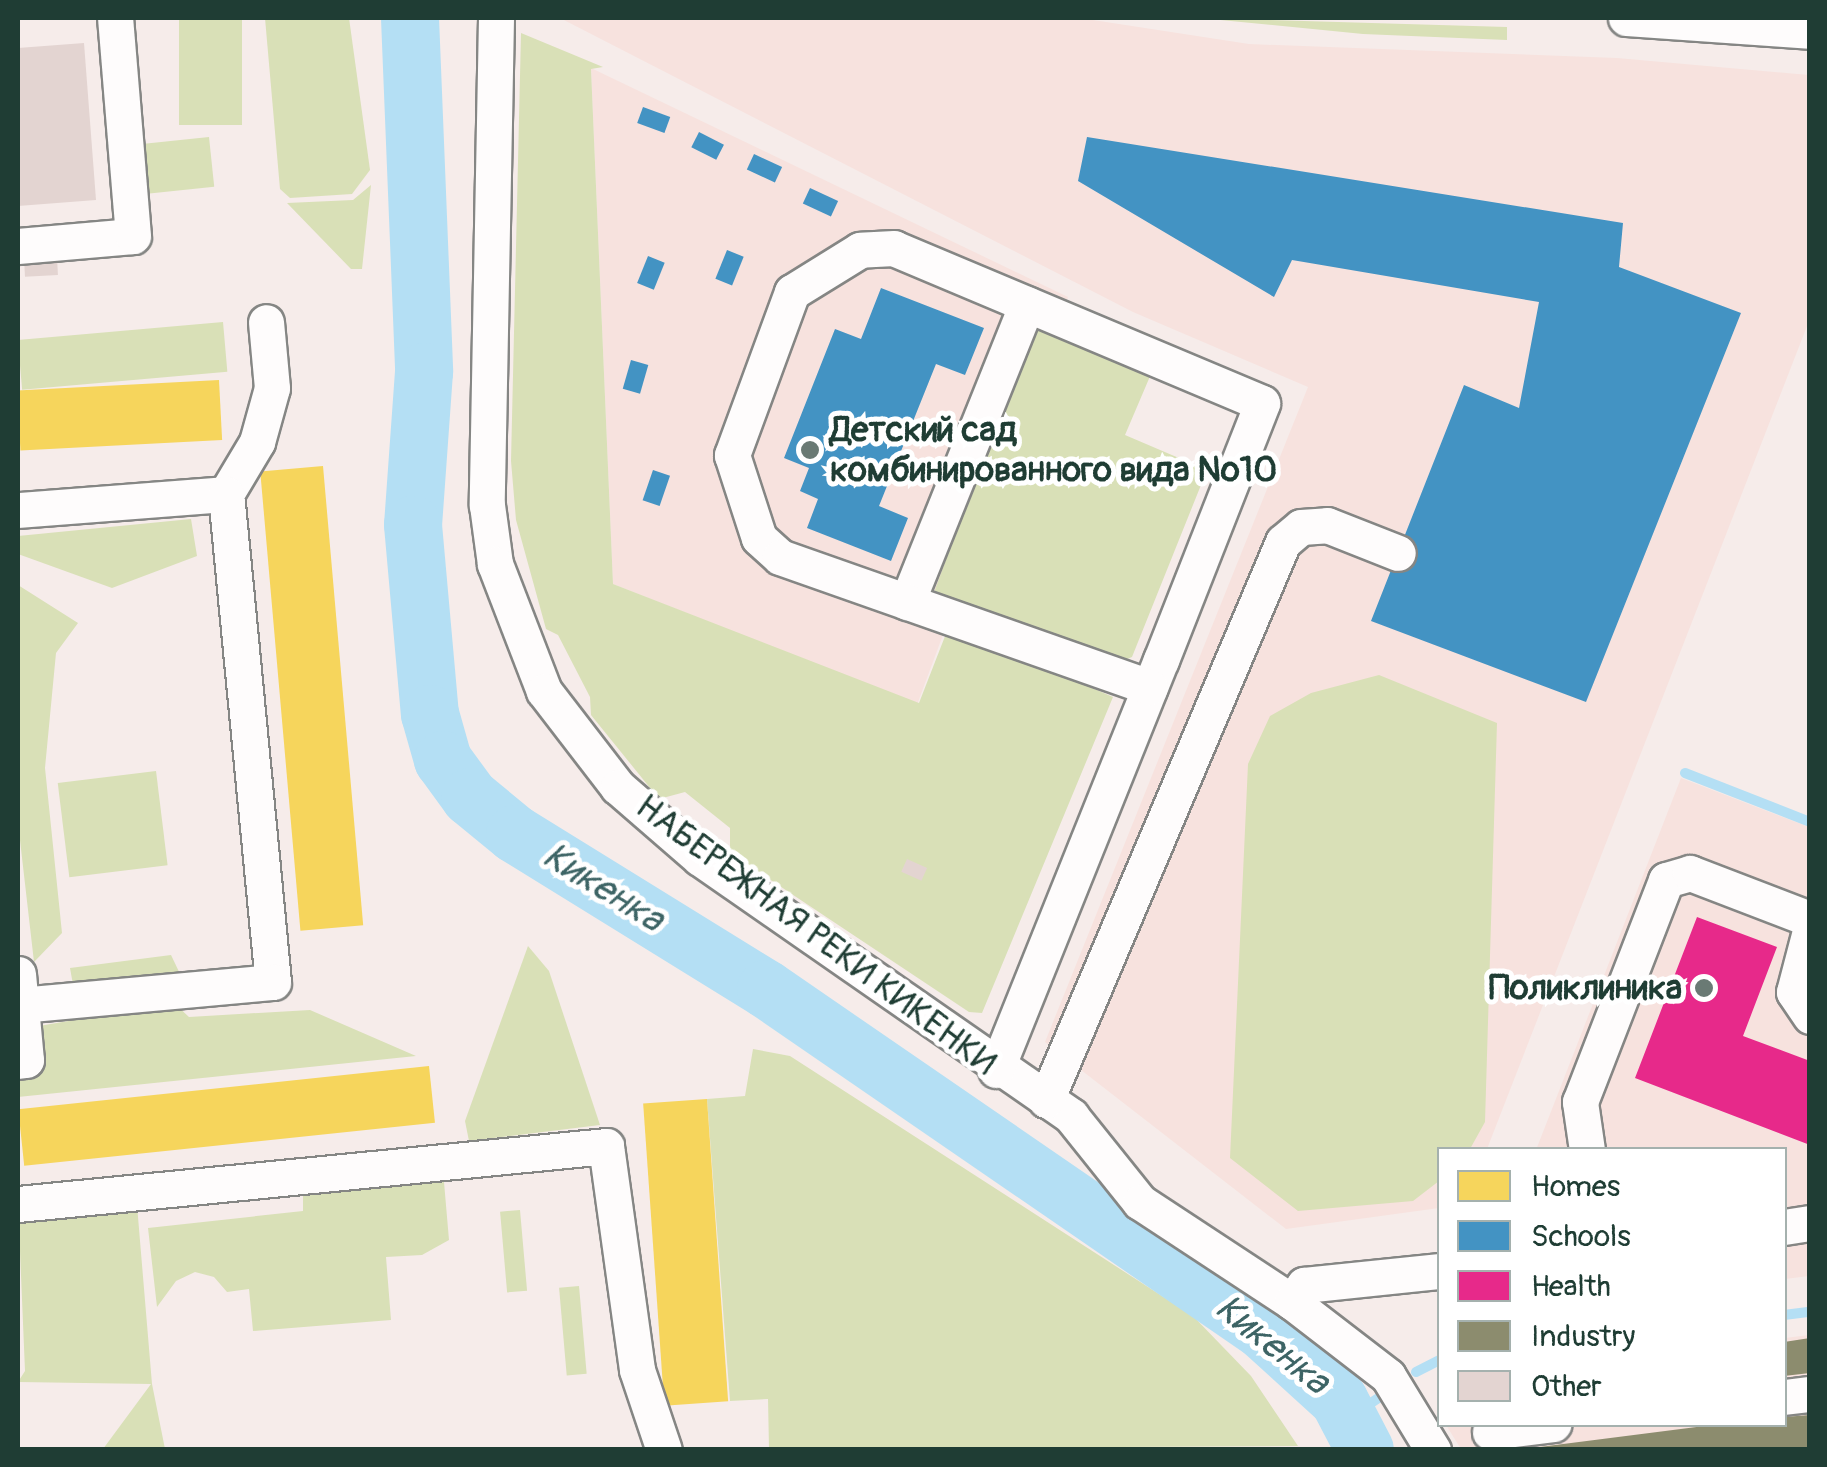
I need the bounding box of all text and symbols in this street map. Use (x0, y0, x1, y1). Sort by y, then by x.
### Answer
place label: Детский сад комбинированного вида №10 (830, 409, 1277, 491)
marker: Детский сад комбинированного вида №10 (799, 439, 821, 461)
street label: НАБЕРЕЖНАЯ РЕКИ КИКЕНКИ (627, 786, 1005, 1084)
water label: Кикенка (534, 833, 672, 943)
place label: Поликлиника (1489, 967, 1682, 1009)
marker: Поликлиника (1691, 975, 1717, 1001)
legend (1437, 1147, 1787, 1427)
text: Homes (1531, 1168, 1620, 1205)
text: Schools (1531, 1218, 1631, 1255)
text: Health (1531, 1268, 1611, 1305)
water label: Кикенка (1206, 1285, 1338, 1405)
text: Industry (1531, 1318, 1635, 1355)
text: Other (1531, 1368, 1602, 1405)

